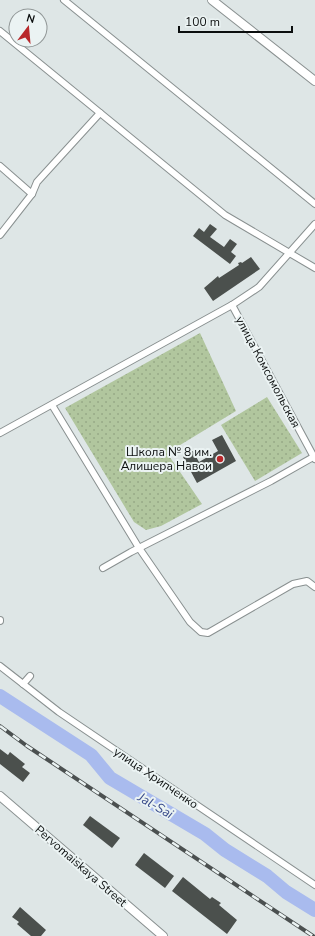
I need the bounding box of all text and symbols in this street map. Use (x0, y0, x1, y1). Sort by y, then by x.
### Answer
north arrow (8, 8, 48, 48)
scale bar (179, 8, 292, 34)
text: N (25, 11, 37, 27)
text: 100 m (185, 14, 220, 30)
street label: улица Комсомольская (232, 313, 304, 431)
place label: Школа № 8 им. Алишера Навои (121, 444, 212, 474)
marker: Школа № 8 им. Алишера Навои (215, 454, 225, 464)
street label: улица Хрипченко (111, 744, 202, 812)
water label: Jal-Sai (134, 788, 177, 824)
street label: Pervomaiskaya Street (32, 822, 131, 911)

